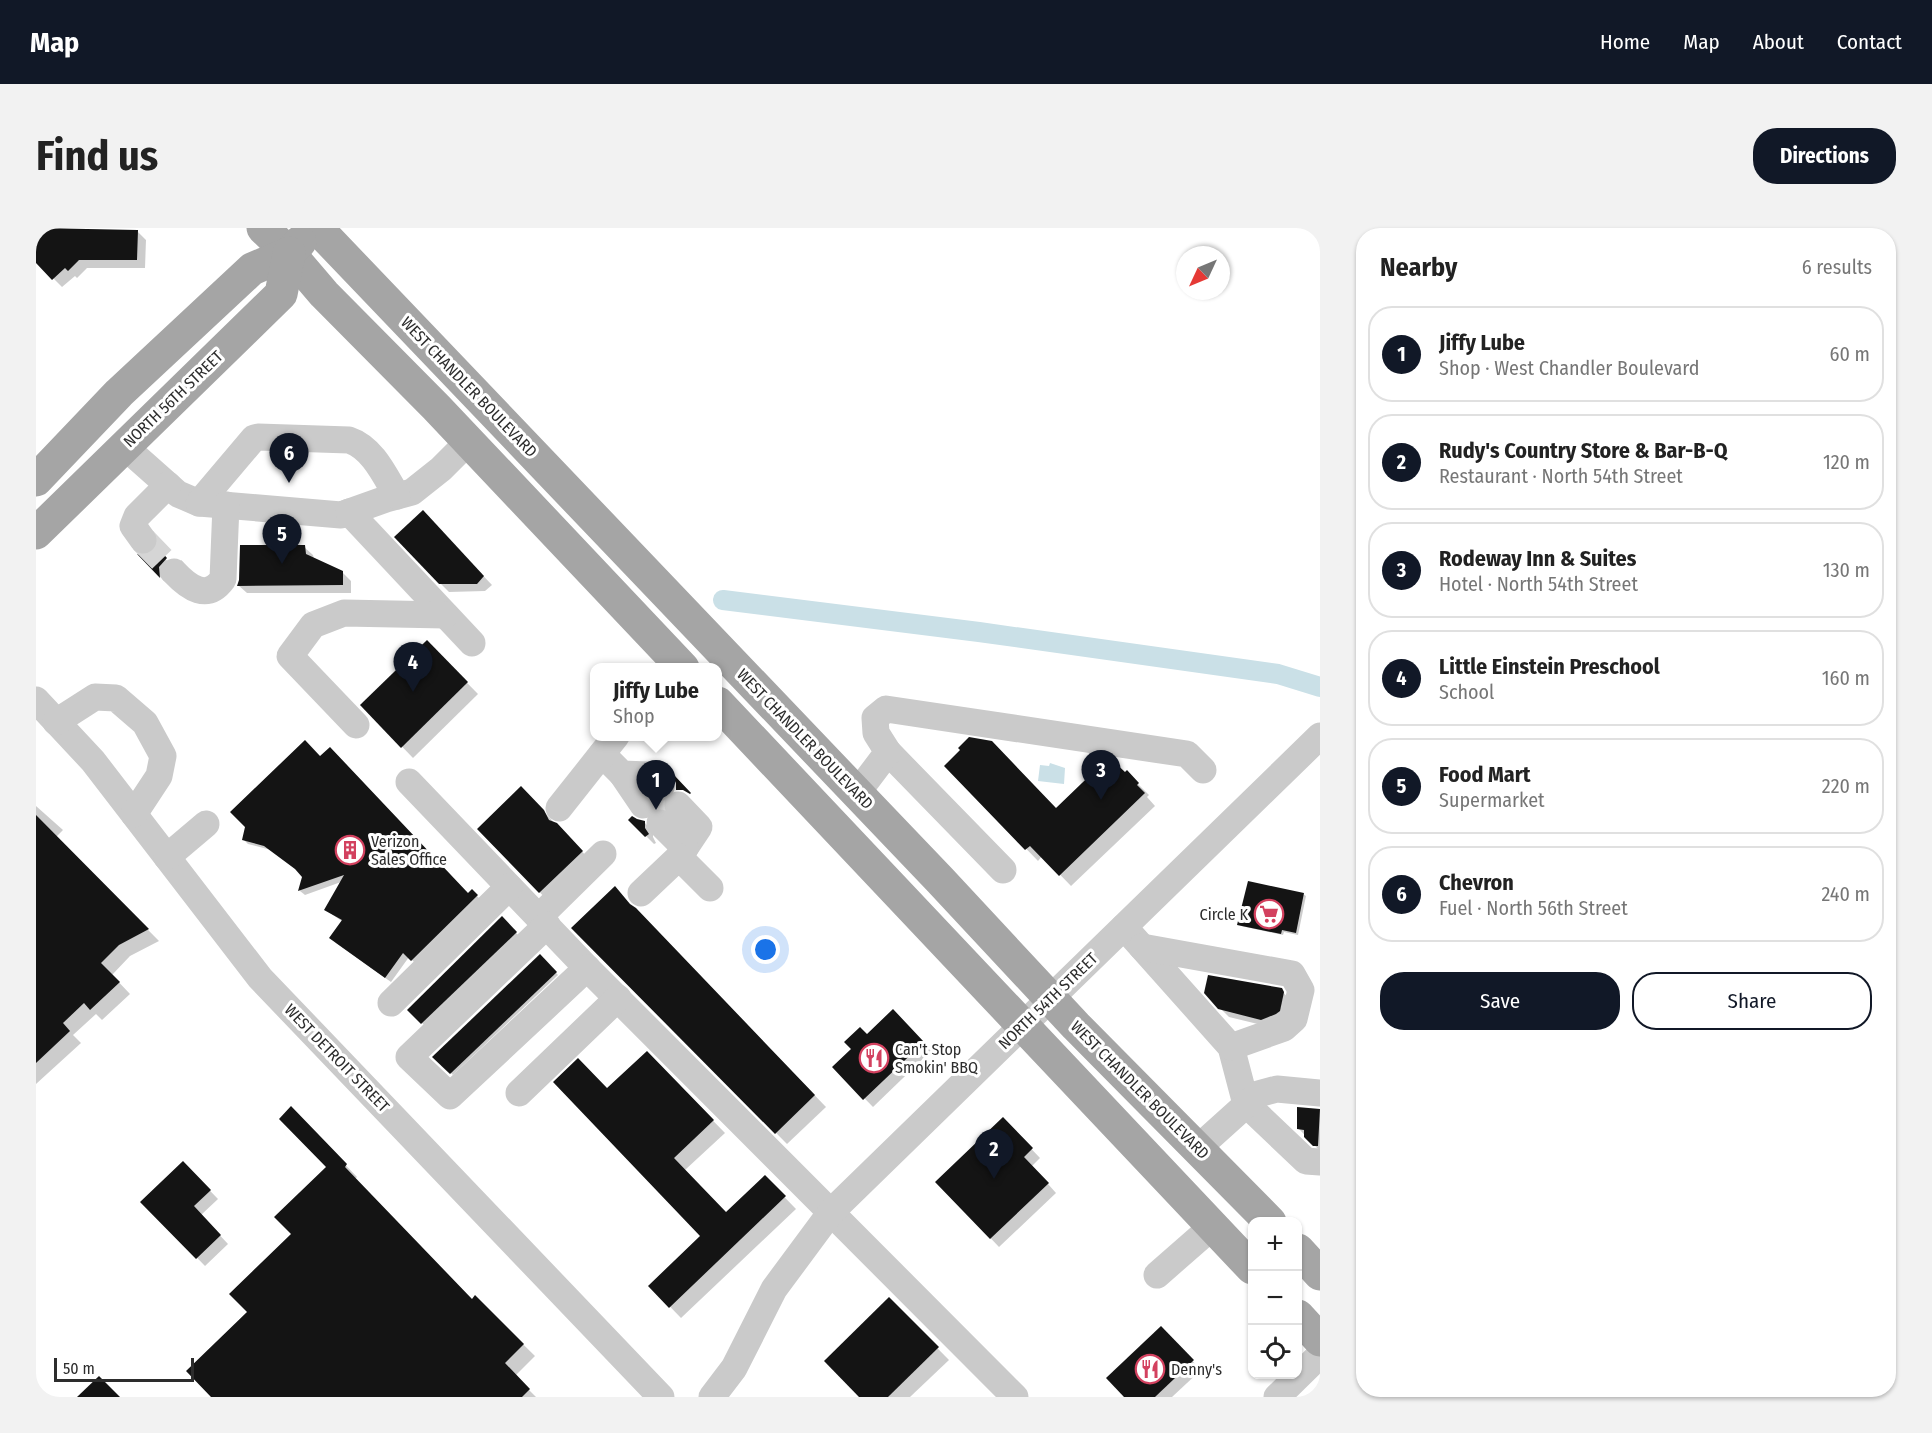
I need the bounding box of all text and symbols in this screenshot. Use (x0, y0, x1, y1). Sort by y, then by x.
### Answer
text: Map (30, 26, 79, 59)
text: Home (1600, 29, 1650, 55)
text: Map (1683, 29, 1720, 55)
text: About (1753, 29, 1804, 55)
text: Contact (1837, 29, 1902, 55)
button: Directions (1753, 128, 1896, 184)
text: Find us (36, 131, 158, 181)
north arrow (1176, 246, 1230, 300)
text: Nearby (1380, 252, 1457, 283)
text: 6 results (1802, 255, 1872, 279)
street label: WEST CHANDLER BOULEVARD (397, 313, 541, 461)
text: Jiffy Lube (1439, 329, 1525, 356)
text: 1 (1397, 342, 1406, 366)
text: 60 m (1830, 342, 1870, 366)
street label: NORTH 56TH STREET (119, 346, 227, 451)
text: Shop · West Chandler Boulevard (1439, 356, 1699, 380)
pin: 6 (270, 434, 308, 483)
text: Rudy's Country Store & Bar-B-Q (1439, 437, 1728, 464)
text: 2 (1397, 450, 1406, 474)
text: 120 m (1823, 450, 1870, 474)
text: Restaurant · North 54th Street (1439, 464, 1683, 488)
pin: 5 (262, 514, 302, 564)
text: Rodeway Inn & Suites (1439, 545, 1636, 572)
text: 3 (1397, 558, 1406, 582)
text: 130 m (1823, 558, 1870, 582)
text: Hotel · North 54th Street (1439, 572, 1638, 596)
pin: 4 (394, 642, 433, 692)
text: Little Einstein Preschool (1439, 653, 1660, 680)
popup (590, 663, 722, 741)
street label: WEST CHANDLER BOULEVARD (733, 665, 877, 813)
text: 4 (1396, 666, 1407, 690)
text: 160 m (1822, 666, 1870, 690)
text: Jiffy Lube (613, 677, 699, 704)
text: School (1439, 680, 1494, 704)
text: Shop (613, 704, 655, 728)
pin: 3 (1082, 750, 1120, 800)
pin: 1 (636, 760, 676, 810)
text: Food Mart (1439, 761, 1531, 788)
text: 5 (1397, 774, 1406, 798)
text: 220 m (1822, 774, 1870, 798)
text: Supermarket (1439, 788, 1545, 812)
place label: Verizon Sales Office (371, 832, 447, 869)
building icon: Verizon Sales Office (334, 834, 366, 866)
text: Chevron (1439, 869, 1514, 896)
text: 6 (1396, 882, 1407, 906)
text: 240 m (1821, 882, 1870, 906)
text: Fuel · North 56th Street (1439, 896, 1628, 920)
supermarket icon: Circle K (1253, 898, 1285, 930)
place label: Circle K (1200, 905, 1249, 924)
your location (751, 935, 780, 964)
street label: NORTH 54TH STREET (995, 948, 1102, 1053)
button: Save (1380, 972, 1620, 1030)
button: Share (1632, 972, 1872, 1030)
street label: WEST DETROIT STREET (281, 1000, 394, 1116)
street label: WEST CHANDLER BOULEVARD (1067, 1017, 1213, 1163)
place label: Can't Stop Smokin' BBQ (895, 1040, 978, 1077)
restaurant icon: Can't Stop Smokin' BBQ (858, 1042, 890, 1074)
pin: 2 (974, 1130, 1014, 1179)
map controls (1248, 1217, 1302, 1379)
button: + (1248, 1217, 1302, 1271)
button: − (1248, 1271, 1302, 1325)
button: locate (1248, 1325, 1302, 1379)
restaurant icon: Denny's (1134, 1353, 1166, 1385)
scale bar (54, 1355, 194, 1382)
text: 50 m (63, 1359, 95, 1378)
place label: Denny's (1171, 1360, 1222, 1379)

